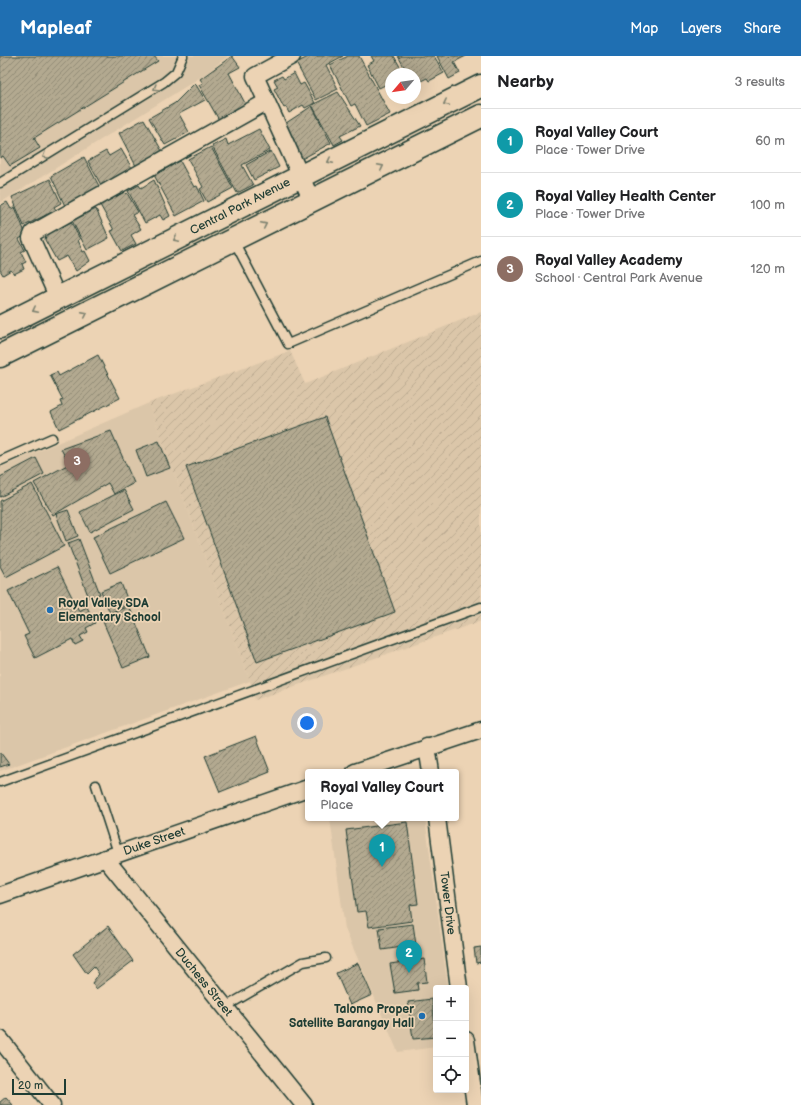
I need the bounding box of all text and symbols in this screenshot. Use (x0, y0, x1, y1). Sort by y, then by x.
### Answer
text: Mapleaf (20, 17, 92, 40)
text: Map (630, 20, 658, 37)
text: Layers (680, 20, 722, 37)
text: Share (744, 20, 781, 37)
north arrow (385, 68, 421, 104)
text: Nearby (497, 72, 554, 92)
text: 3 results (734, 74, 785, 90)
one-way arrow (153, 83, 160, 90)
one-way arrow (443, 98, 450, 106)
text: Royal Valley Court (535, 123, 658, 142)
text: 1 (507, 133, 513, 149)
text: 60 m (755, 133, 785, 149)
text: Place · Tower Drive (535, 142, 645, 158)
one-way arrow (42, 151, 49, 158)
one-way arrow (327, 156, 334, 164)
one-way arrow (376, 164, 384, 171)
street label: Central Park Avenue (188, 175, 293, 238)
text: Royal Valley Health Center (535, 187, 716, 206)
text: 2 (506, 197, 514, 213)
text: 100 m (750, 197, 785, 213)
text: Place · Tower Drive (535, 206, 645, 222)
one-way arrow (260, 222, 268, 230)
one-way arrow (173, 234, 180, 241)
text: Royal Valley Academy (535, 251, 682, 270)
text: 3 (506, 261, 514, 277)
text: 120 m (750, 261, 785, 277)
text: School · Central Park Avenue (535, 270, 703, 286)
one-way arrow (32, 305, 39, 312)
one-way arrow (81, 311, 88, 319)
pin: 3 (64, 448, 90, 481)
place label: Royal Valley SDA Elementary School (58, 596, 161, 625)
marker: Royal Valley SDA Elementary School (45, 605, 55, 615)
your location (297, 713, 317, 733)
popup (305, 769, 459, 821)
text: Royal Valley Court (320, 778, 444, 797)
text: Place (320, 797, 353, 813)
street label: Duke Street (121, 824, 187, 859)
pin: 1 (369, 834, 395, 867)
street label: Tower Drive (436, 871, 459, 936)
pin: 2 (396, 940, 422, 973)
street label: Duchess Street (172, 945, 236, 1020)
map controls (433, 985, 469, 1093)
button: + (433, 985, 469, 1021)
place label: Talomo Proper Satellite Barangay Hall (289, 1002, 414, 1031)
marker: Talomo Proper Satellite Barangay Hall (417, 1011, 427, 1021)
button: − (433, 1021, 469, 1057)
button: locate (433, 1057, 469, 1093)
scale bar (12, 1077, 66, 1096)
text: 20 m (18, 1079, 43, 1092)

